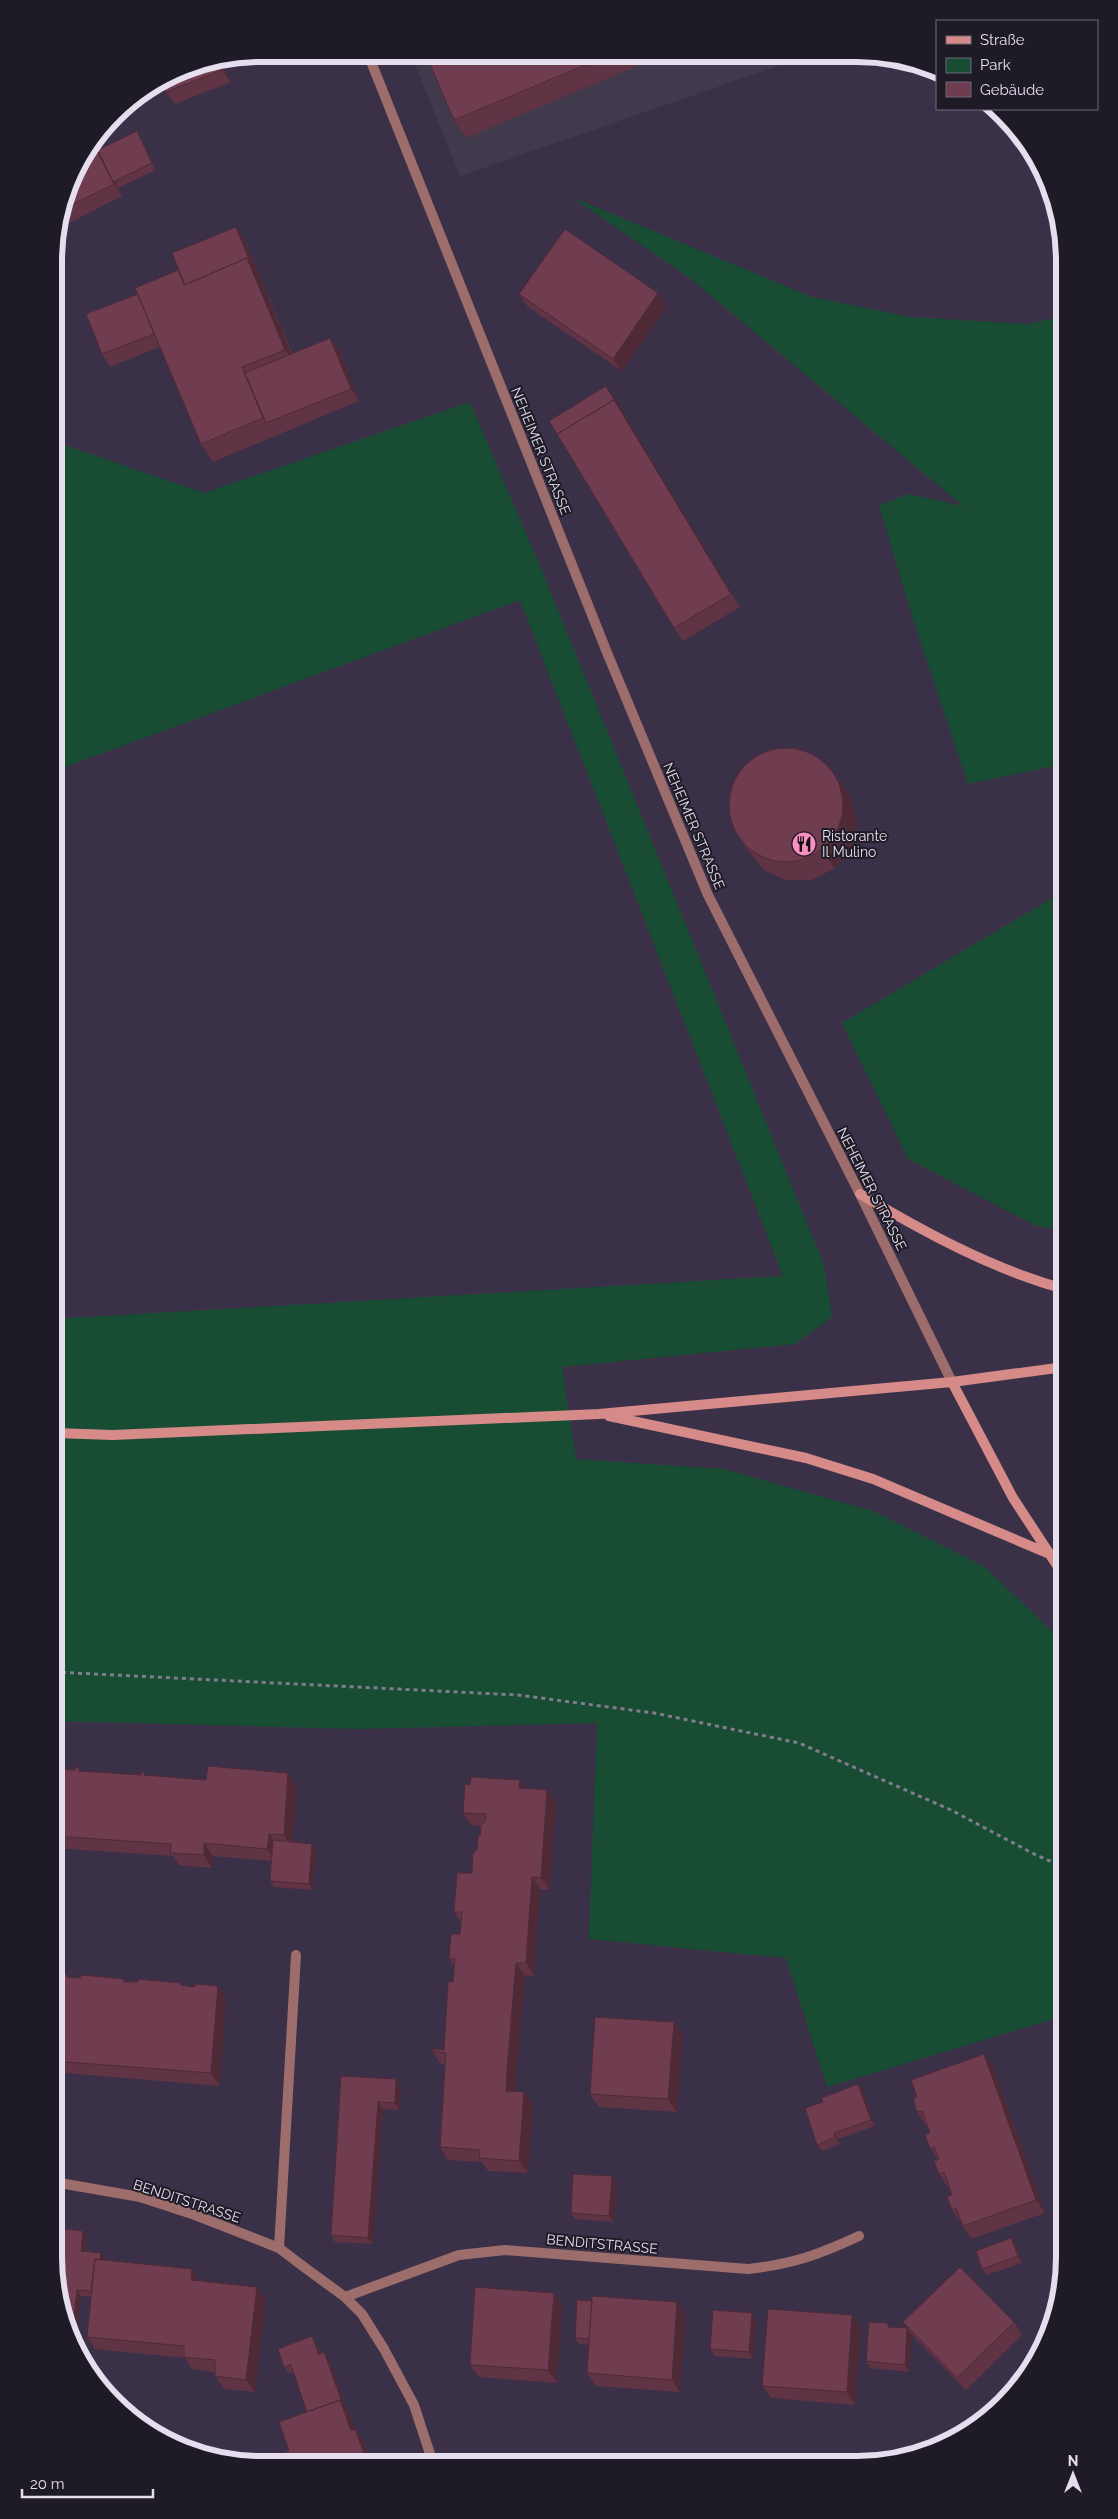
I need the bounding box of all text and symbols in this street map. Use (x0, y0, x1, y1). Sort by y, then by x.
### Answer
legend (936, 20, 1098, 110)
text: Straße (980, 31, 1025, 49)
text: Park (980, 56, 1011, 74)
text: Gebäude (980, 81, 1044, 99)
street label: NEHEIMER STRASSE (508, 385, 574, 517)
street label: NEHEIMER STRASSE (660, 760, 728, 892)
place label: Ristorante Il Mulino (822, 828, 887, 860)
restaurant icon: Ristorante Il Mulino (791, 831, 817, 857)
street label: NEHEIMER STRASSE (834, 1125, 910, 1253)
street label: BENDITSTRASSE (131, 2176, 243, 2226)
street label: BENDITSTRASSE (546, 2231, 658, 2257)
north arrow (1048, 2449, 1098, 2499)
text: N (1068, 2453, 1078, 2469)
scale bar (22, 2466, 154, 2498)
text: 20 m (30, 2475, 65, 2493)

